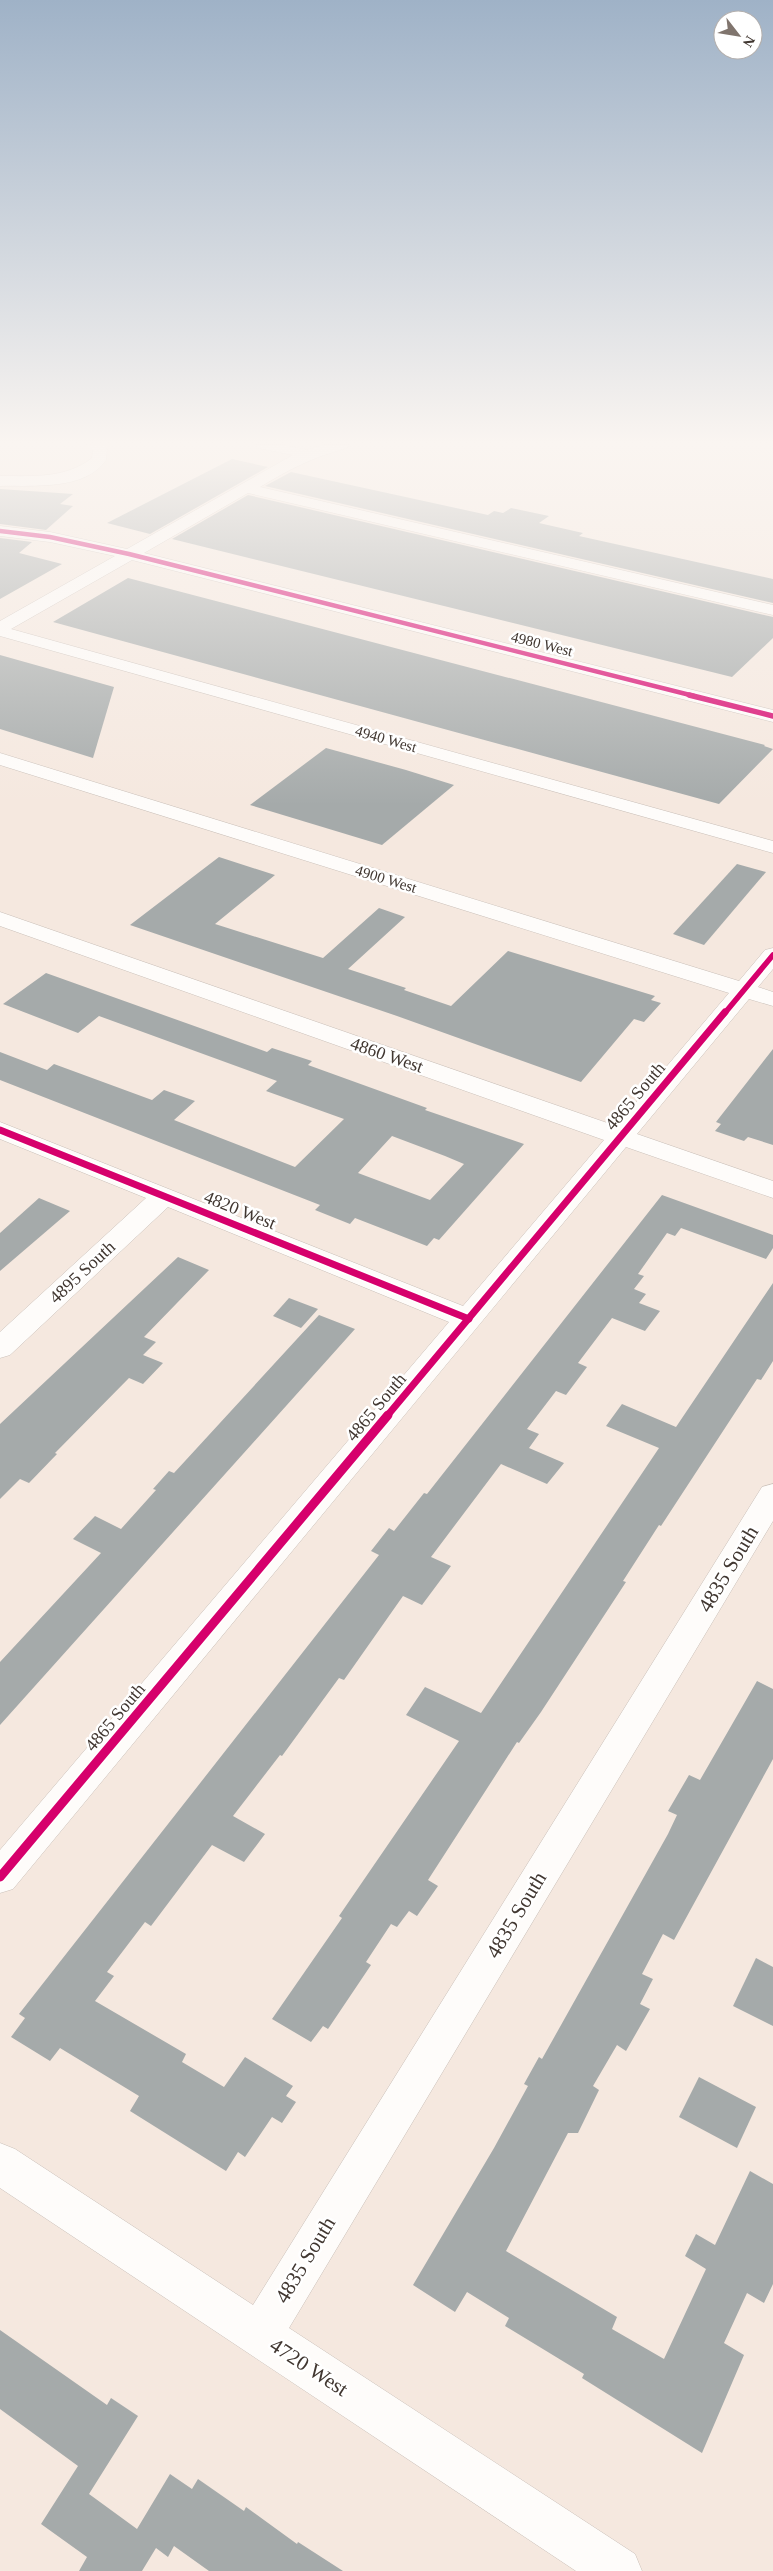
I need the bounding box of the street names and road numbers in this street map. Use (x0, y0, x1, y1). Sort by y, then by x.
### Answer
street label: 4980 West (509, 629, 575, 660)
street label: 4940 West (353, 723, 419, 756)
street label: 4900 West (353, 862, 419, 896)
street label: 4860 West (348, 1033, 426, 1077)
street label: 4865 South (601, 1058, 669, 1134)
street label: 4820 West (201, 1187, 279, 1233)
street label: 4895 South (45, 1237, 119, 1307)
street label: 4865 South (342, 1369, 410, 1445)
street label: 4835 South (693, 1521, 763, 1616)
street label: 4865 South (81, 1679, 149, 1755)
street label: 4835 South (481, 1867, 551, 1962)
street label: 4835 South (270, 2212, 340, 2307)
street label: 4720 West (265, 2333, 353, 2401)

